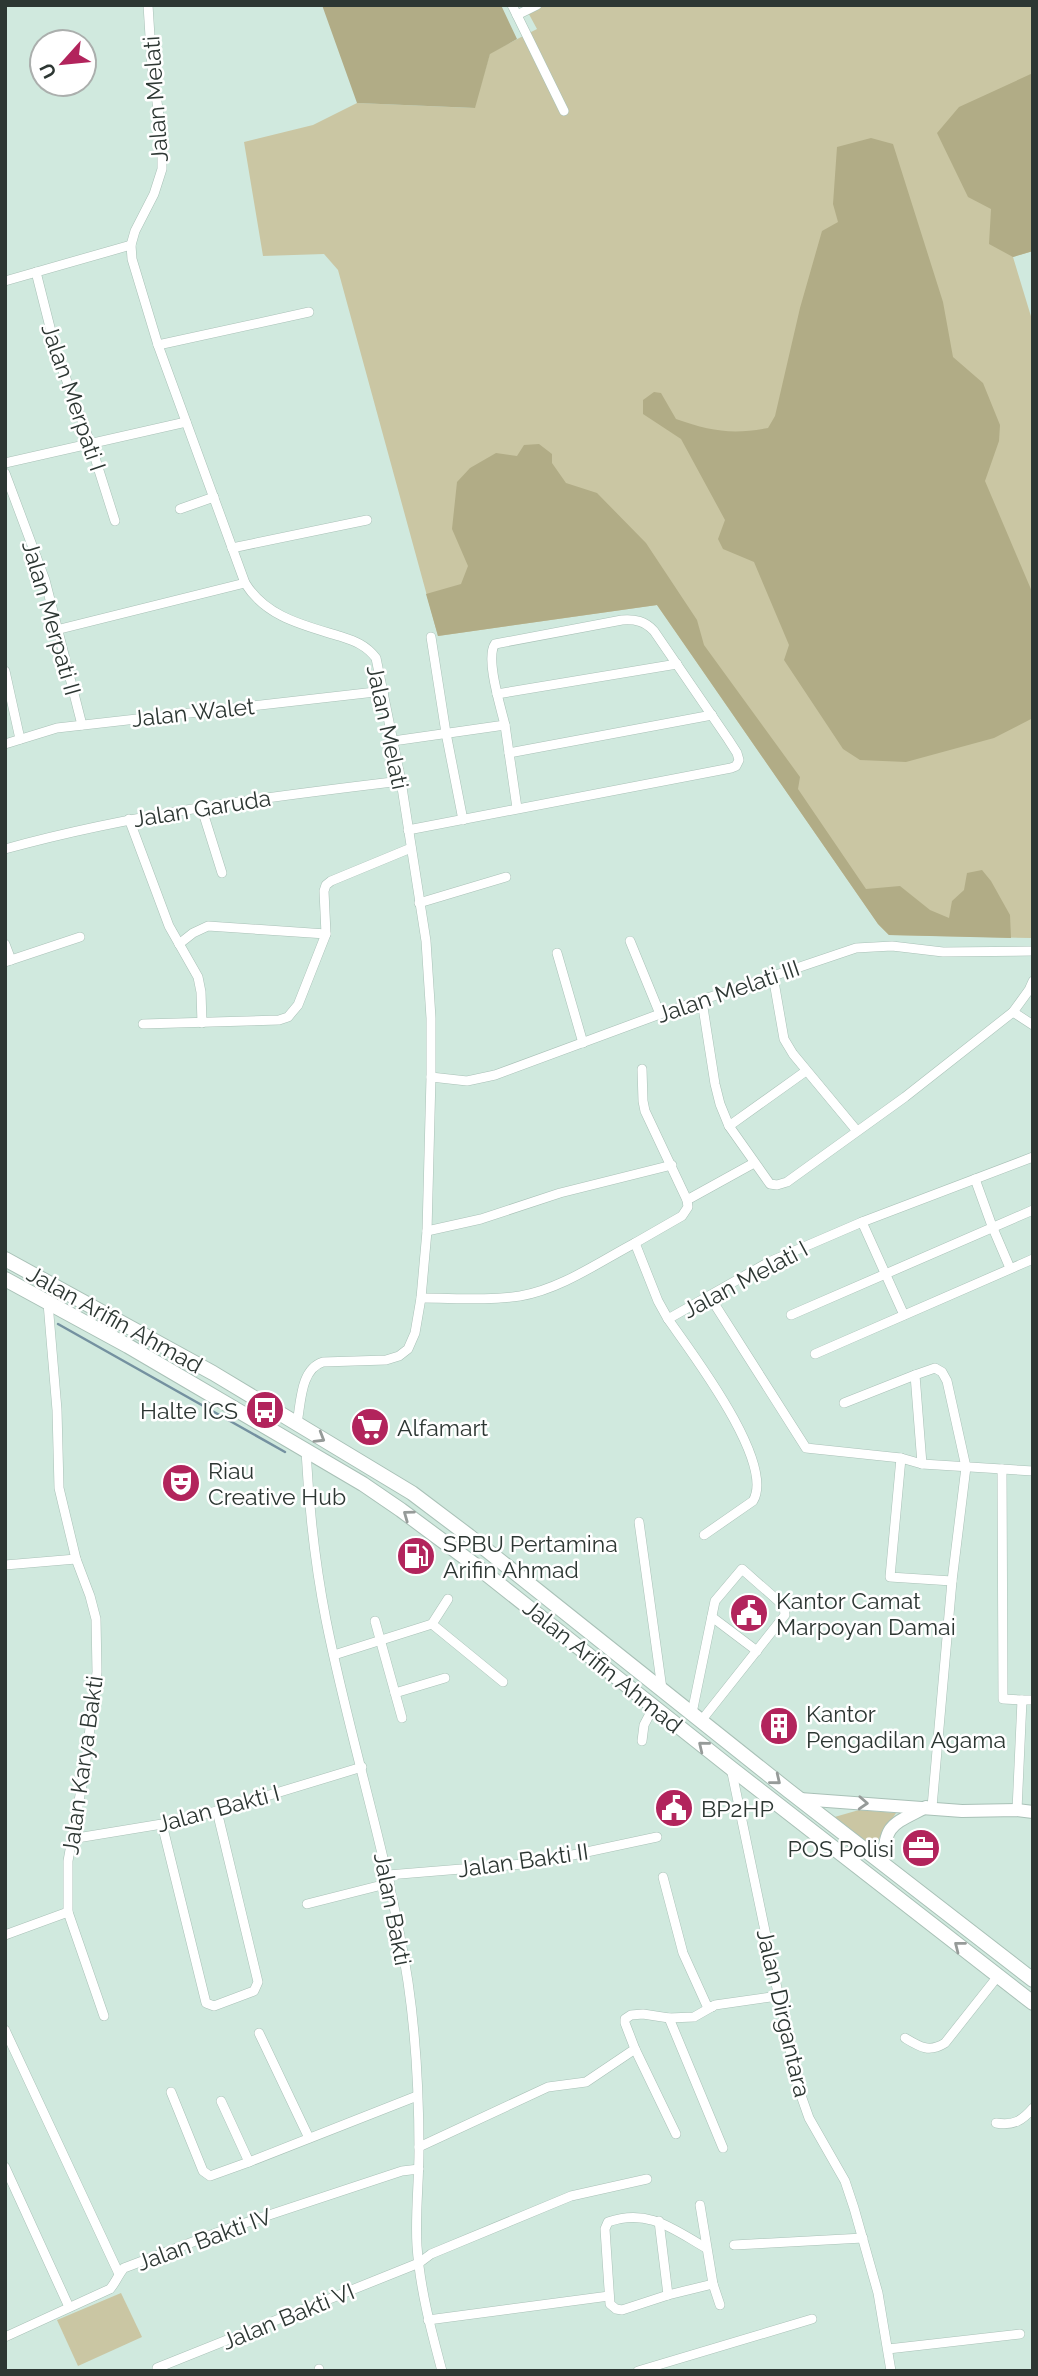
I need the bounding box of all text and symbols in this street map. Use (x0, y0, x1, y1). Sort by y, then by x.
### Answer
north arrow (28, 28, 98, 98)
street label: Jalan Melati (137, 35, 173, 163)
text: U (35, 59, 61, 82)
street label: Jalan Merpati I (36, 320, 112, 474)
street label: Jalan Merpati II (17, 538, 87, 698)
street label: Jalan Melati (362, 662, 414, 792)
street label: Jalan Walet (130, 692, 256, 732)
street label: Jalan Garuda (131, 784, 273, 832)
street label: Jalan Melati III (653, 954, 803, 1028)
street label: Jalan Melati I (678, 1235, 812, 1323)
street label: Jalan Arifin Ahmad (23, 1260, 207, 1378)
bus stop icon: Halte ICS (244, 1389, 286, 1431)
place label: Halte ICS (140, 1397, 238, 1424)
supermarket icon: Alfamart (349, 1406, 391, 1448)
place label: Alfamart (397, 1414, 489, 1441)
one-way arrow (313, 1429, 326, 1442)
place label: Riau Creative Hub (208, 1457, 346, 1510)
theatre icon: Riau Creative Hub (160, 1462, 202, 1504)
one-way arrow (403, 1511, 416, 1523)
place label: SPBU Pertamina Arifin Ahmad (443, 1530, 618, 1583)
fuel station icon: SPBU Pertamina Arifin Ahmad (395, 1535, 437, 1577)
place label: Kantor Camat Marpoyan Damai (776, 1587, 956, 1640)
public building icon: Kantor Camat Marpoyan Damai (728, 1592, 770, 1634)
street label: Jalan Arifin Ahmad (518, 1594, 688, 1738)
street label: Jalan Karya Bakti (56, 1674, 108, 1856)
place label: Kantor Pengadilan Agama (806, 1700, 1006, 1753)
building icon: Kantor Pengadilan Agama (758, 1705, 800, 1747)
one-way arrow (698, 1741, 710, 1754)
one-way arrow (768, 1772, 780, 1785)
street label: Jalan Bakti I (154, 1779, 282, 1837)
public building icon: BP2HP (653, 1787, 695, 1829)
place label: BP2HP (701, 1795, 774, 1822)
one-way arrow (858, 1795, 869, 1810)
office icon: POS Polisi (900, 1827, 942, 1869)
place label: POS Polisi (787, 1835, 894, 1862)
street label: Jalan Bakti II (456, 1837, 590, 1883)
street label: Jalan Bakti (369, 1850, 417, 1968)
street label: Jalan Dirgantara (752, 1926, 816, 2100)
one-way arrow (955, 1942, 967, 1955)
street label: Jalan Bakti IV (133, 2202, 275, 2276)
street label: Jalan Bakti VI (218, 2277, 358, 2355)

